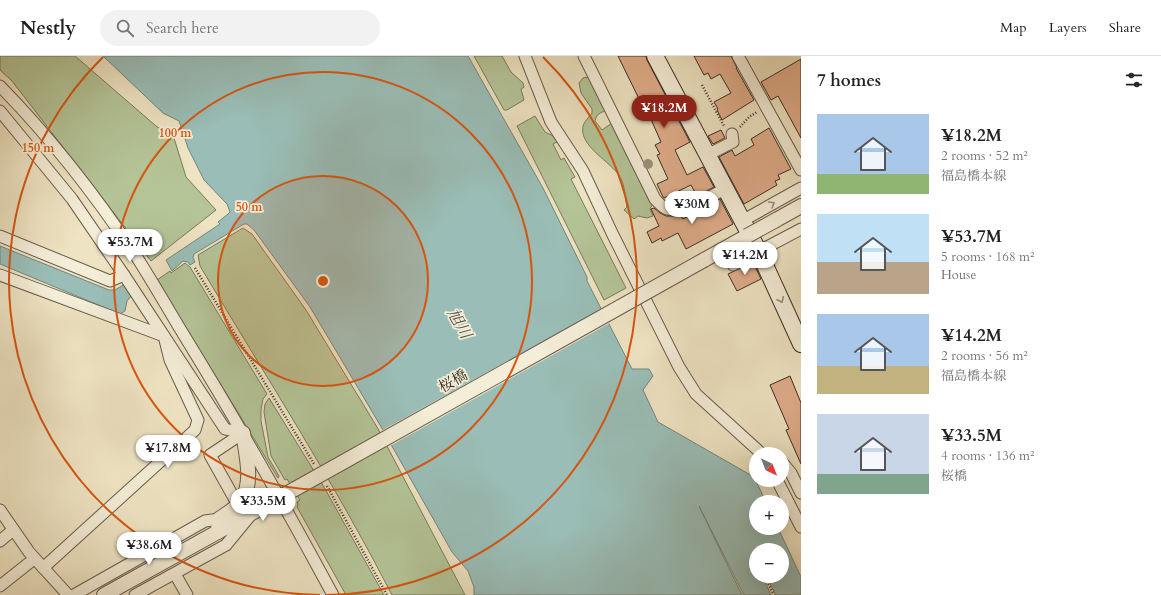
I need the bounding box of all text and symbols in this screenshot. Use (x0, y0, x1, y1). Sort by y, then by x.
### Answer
search box (100, 10, 380, 46)
text: Nestly (20, 15, 76, 41)
icon: search (114, 17, 136, 39)
text: Search here (146, 18, 219, 38)
text: Map (1000, 18, 1027, 37)
text: Layers (1049, 18, 1087, 37)
text: Share (1109, 18, 1141, 37)
text: 7 homes (817, 69, 881, 92)
icon: filters (1123, 69, 1145, 91)
pin: ¥18.2M (631, 95, 697, 129)
text: ¥18.2M (641, 99, 687, 117)
text: ¥18.2M (941, 124, 1002, 147)
text: 100 m (159, 125, 192, 141)
icon: home (849, 130, 897, 178)
text: 150 m (22, 140, 55, 156)
text: 2 rooms · 52 m² (941, 147, 1028, 165)
text: 福島橋本線 (941, 167, 1006, 185)
pin: ¥30M (668, 191, 716, 225)
text: ¥30M (674, 195, 710, 213)
text: 50 m (236, 199, 263, 215)
one-way arrow (768, 202, 775, 209)
text: ¥53.7M (941, 225, 1002, 248)
pin: ¥53.7M (97, 229, 163, 263)
icon: home (849, 230, 897, 278)
text: ¥53.7M (107, 233, 153, 251)
pin: ¥14.2M (712, 242, 778, 276)
text: ¥14.2M (722, 246, 768, 264)
text: 5 rooms · 168 m² (941, 248, 1034, 266)
text: House (941, 266, 976, 284)
centre of rings (316, 274, 330, 288)
one-way arrow (776, 296, 784, 304)
water label: 旭川 (442, 304, 478, 345)
text: ¥14.2M (941, 324, 1002, 347)
icon: home (849, 330, 897, 378)
text: 2 rooms · 56 m² (941, 347, 1028, 365)
street label: 桜橋 (435, 365, 471, 397)
text: 福島橋本線 (941, 367, 1006, 385)
text: ¥33.5M (941, 424, 1002, 447)
icon: home (849, 430, 897, 478)
pin: ¥17.8M (135, 435, 201, 469)
text: ¥17.8M (145, 439, 191, 457)
north arrow (749, 447, 789, 487)
map controls (749, 447, 789, 583)
text: 4 rooms · 136 m² (941, 447, 1034, 465)
text: 桜橋 (941, 467, 967, 485)
pin: ¥33.5M (230, 488, 296, 522)
text: ¥33.5M (240, 492, 286, 510)
button: + (749, 495, 789, 535)
pin: ¥38.6M (116, 532, 182, 566)
text: ¥38.6M (126, 536, 172, 554)
button: − (749, 543, 789, 583)

